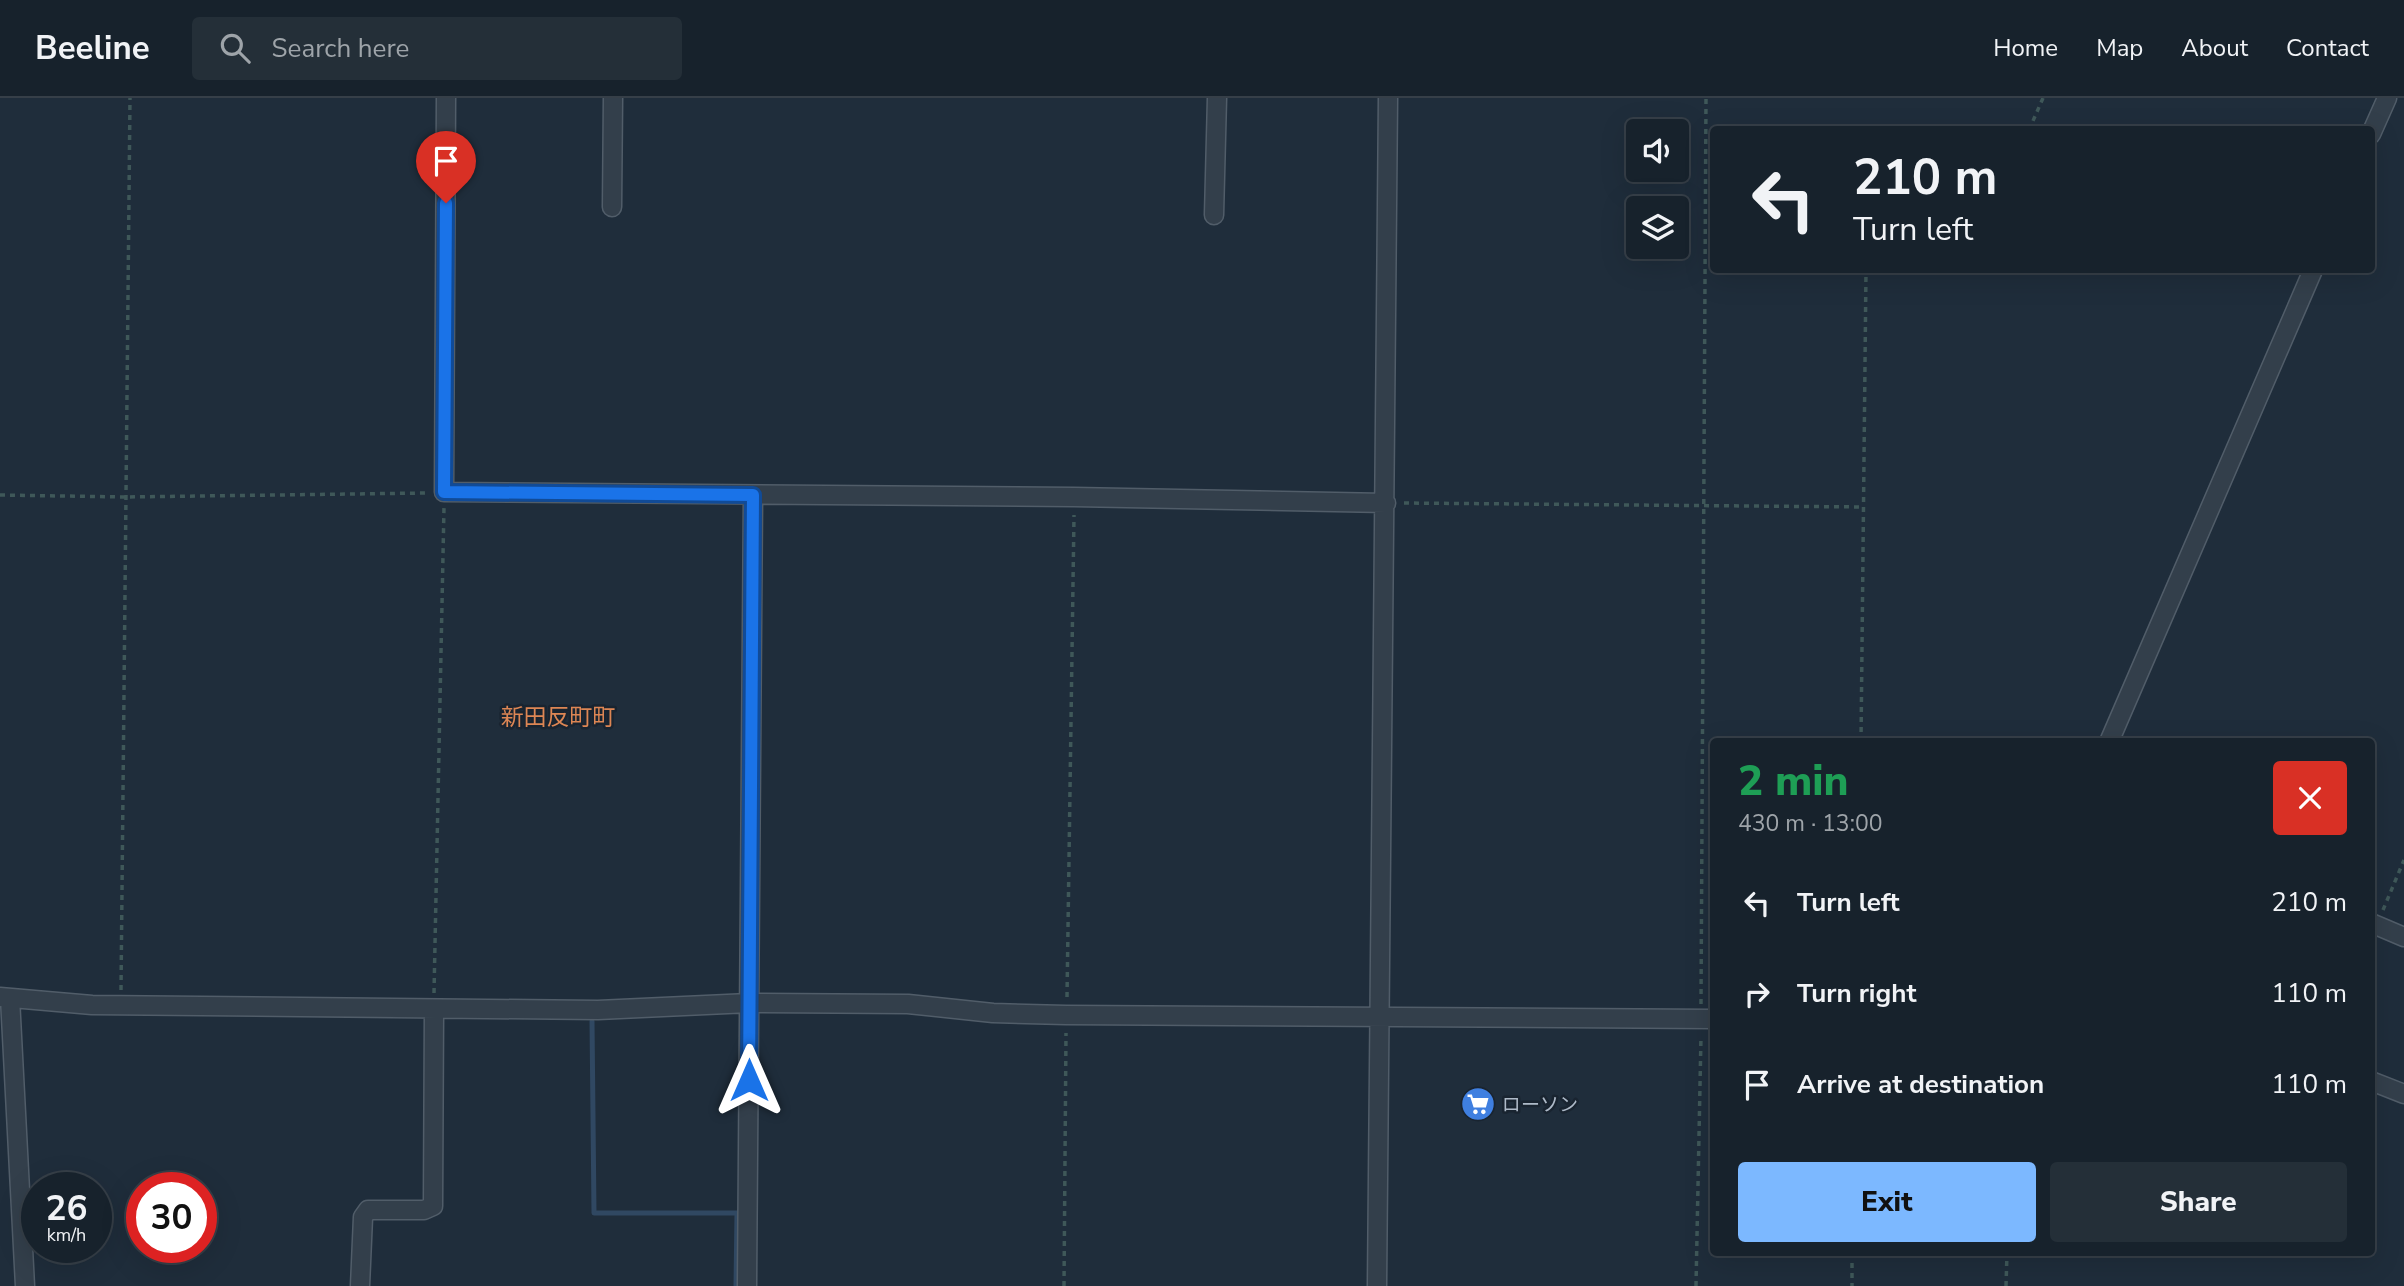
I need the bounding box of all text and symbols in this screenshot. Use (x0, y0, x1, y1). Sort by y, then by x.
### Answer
search box (192, 17, 682, 80)
text: Beeline (35, 26, 150, 71)
icon: search (216, 29, 254, 67)
text: Search here (272, 31, 409, 66)
text: Home (1993, 32, 2058, 64)
text: Map (2096, 32, 2143, 64)
text: About (2181, 32, 2248, 64)
text: Contact (2286, 32, 2369, 64)
map controls (1626, 119, 1689, 259)
button: sound (1626, 119, 1689, 182)
pin (416, 131, 476, 203)
icon: arrive (427, 142, 465, 180)
text: 210 m (1853, 144, 1997, 211)
icon: left (1738, 154, 1829, 245)
button: layers (1626, 196, 1689, 259)
text: Turn left (1853, 208, 1973, 251)
district label: 新田反町町 (501, 702, 616, 733)
text: 2 min (1738, 753, 1848, 810)
button: close (2273, 761, 2347, 835)
text: 430 m · 13:00 (1738, 808, 1883, 839)
icon: left (1738, 884, 1776, 922)
text: Turn left (1797, 885, 1900, 920)
text: 210 m (2271, 885, 2347, 920)
icon: right (1738, 975, 1776, 1013)
text: Turn right (1797, 976, 1916, 1011)
text: 110 m (2271, 976, 2347, 1011)
position arrow (712, 1043, 786, 1117)
icon: arrive (1738, 1066, 1776, 1104)
text: Arrive at destination (1797, 1067, 2044, 1102)
text: 110 m (2271, 1067, 2347, 1102)
supermarket icon: ローソン (1459, 1085, 1497, 1123)
place label: ローソン (1502, 1092, 1578, 1118)
button: Exit (1738, 1162, 2036, 1242)
button: Share (2050, 1162, 2347, 1242)
speed limit sign: 30 (126, 1172, 217, 1263)
text: 26 (45, 1185, 88, 1232)
text: km/h (47, 1223, 86, 1247)

